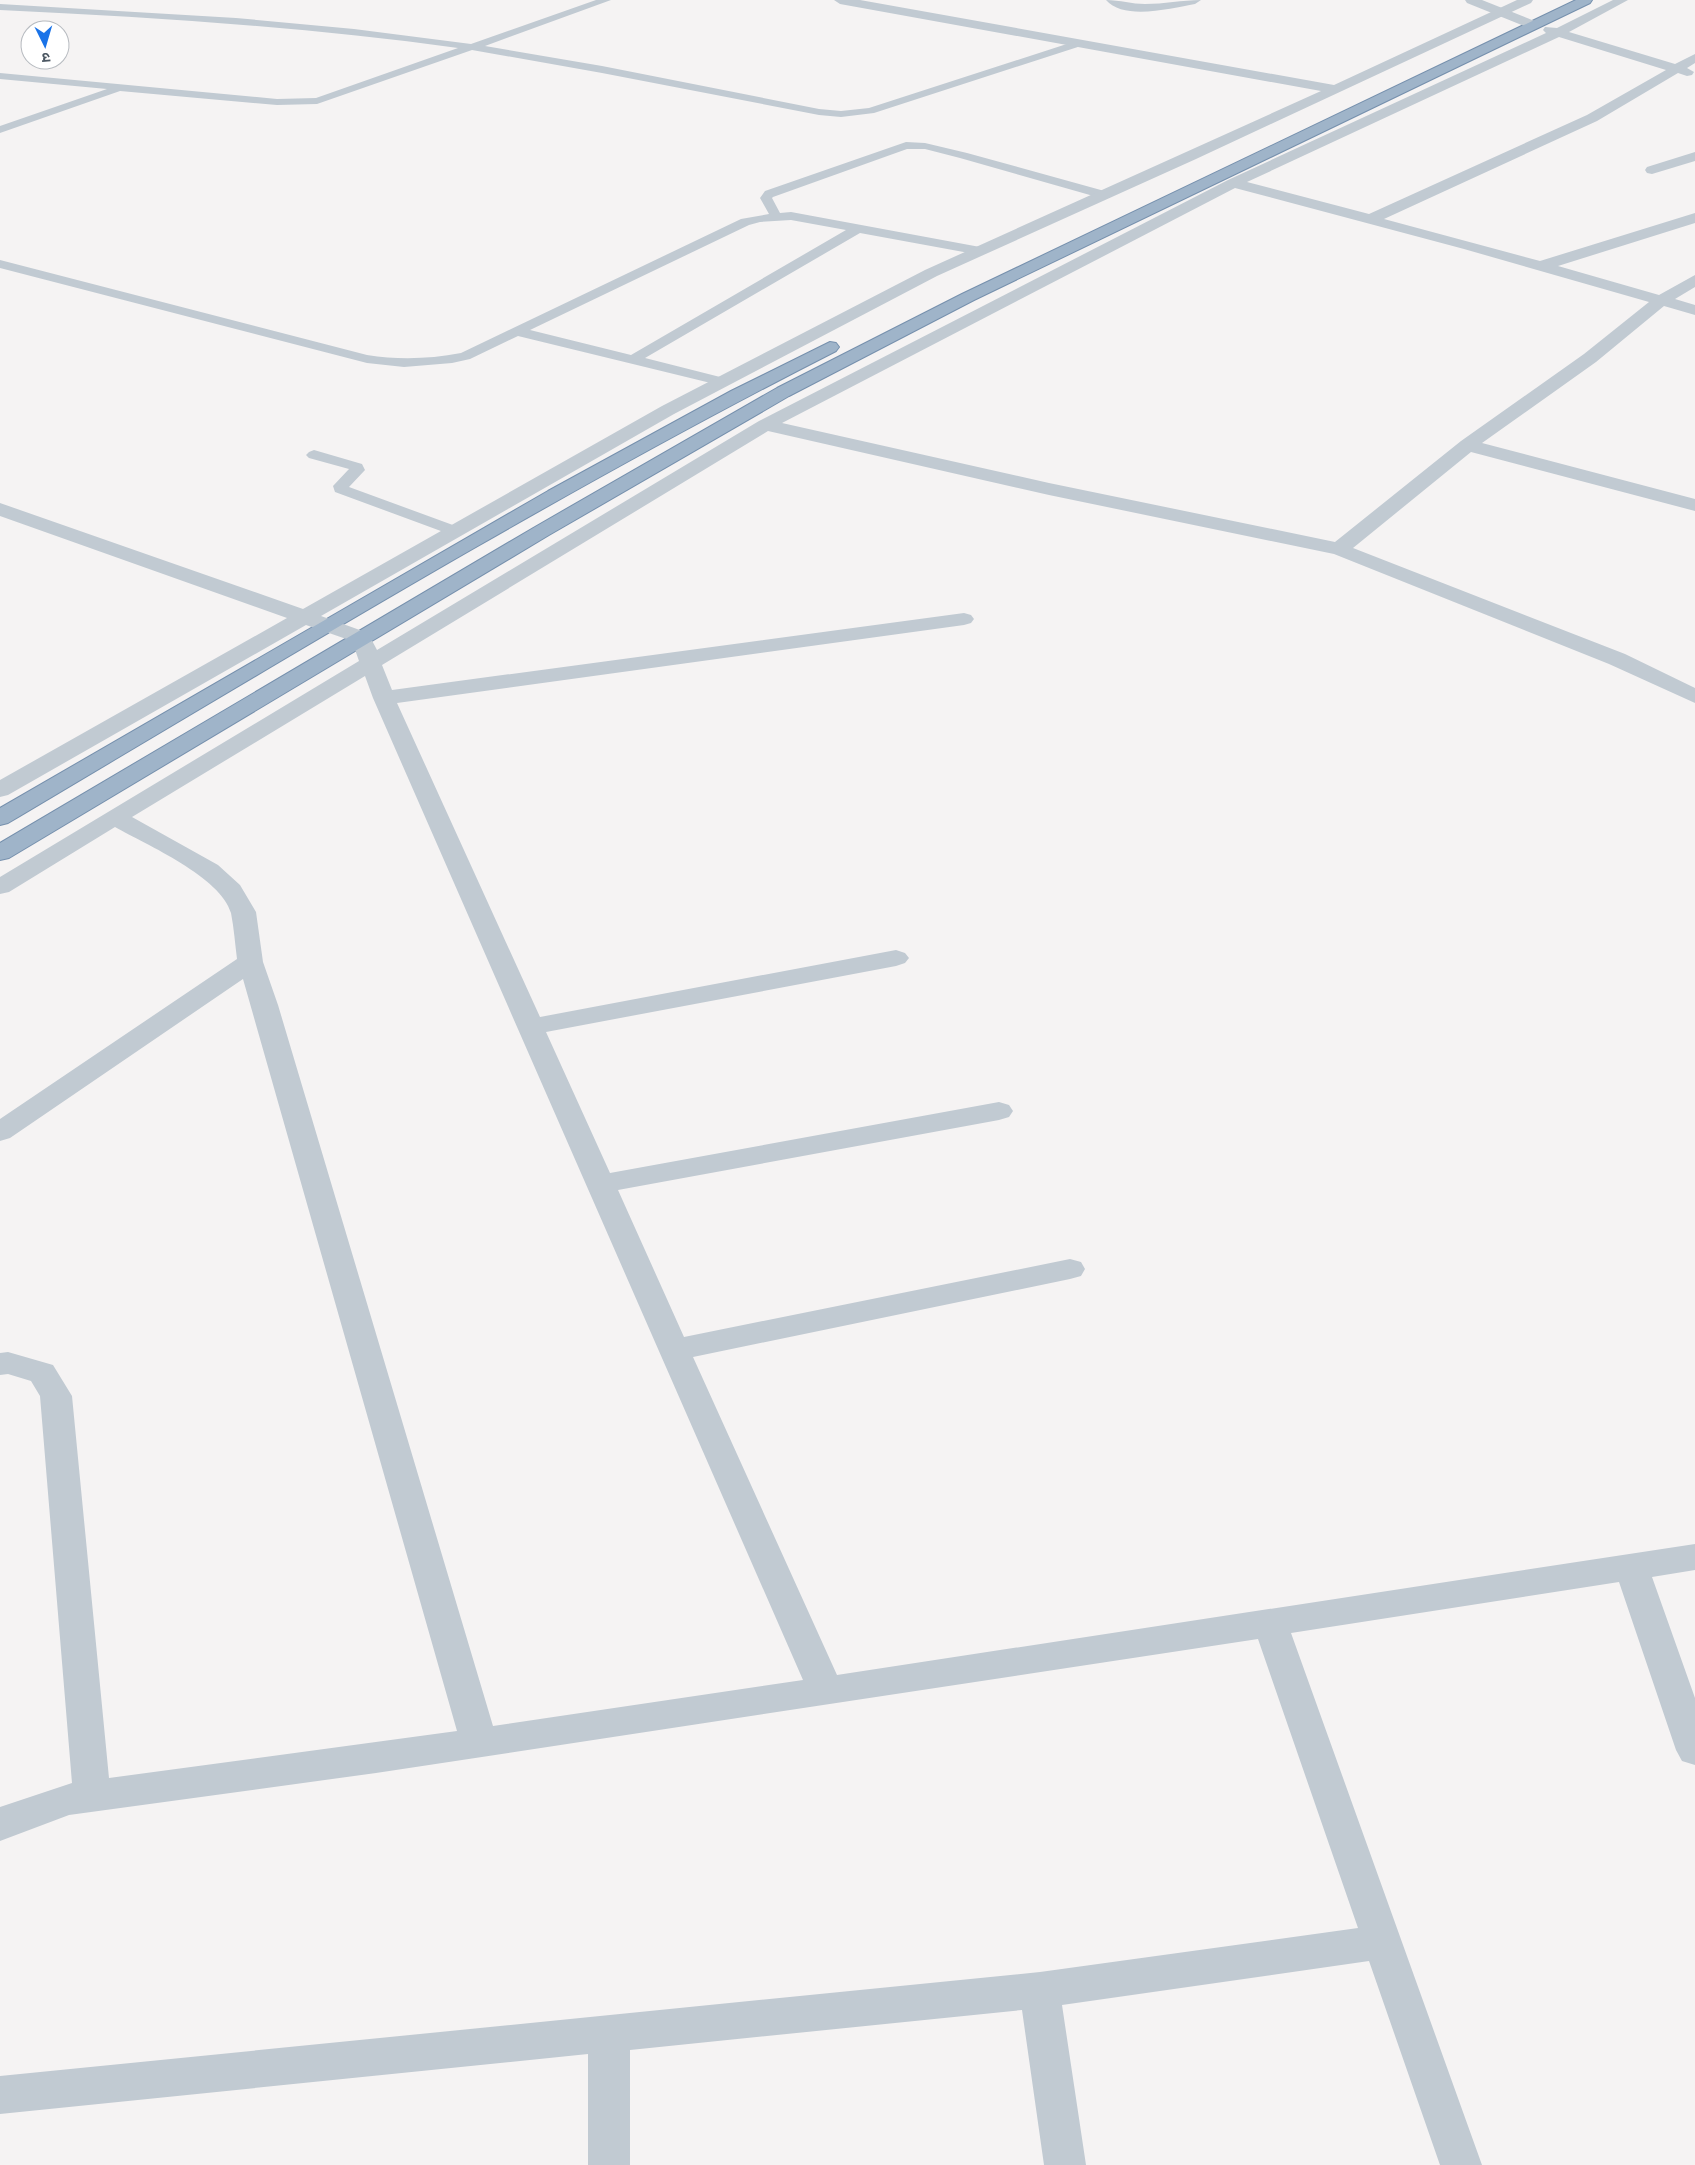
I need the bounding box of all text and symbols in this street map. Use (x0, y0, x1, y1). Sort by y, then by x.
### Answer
north arrow (20, 20, 70, 70)
text: उ (40, 49, 51, 66)

